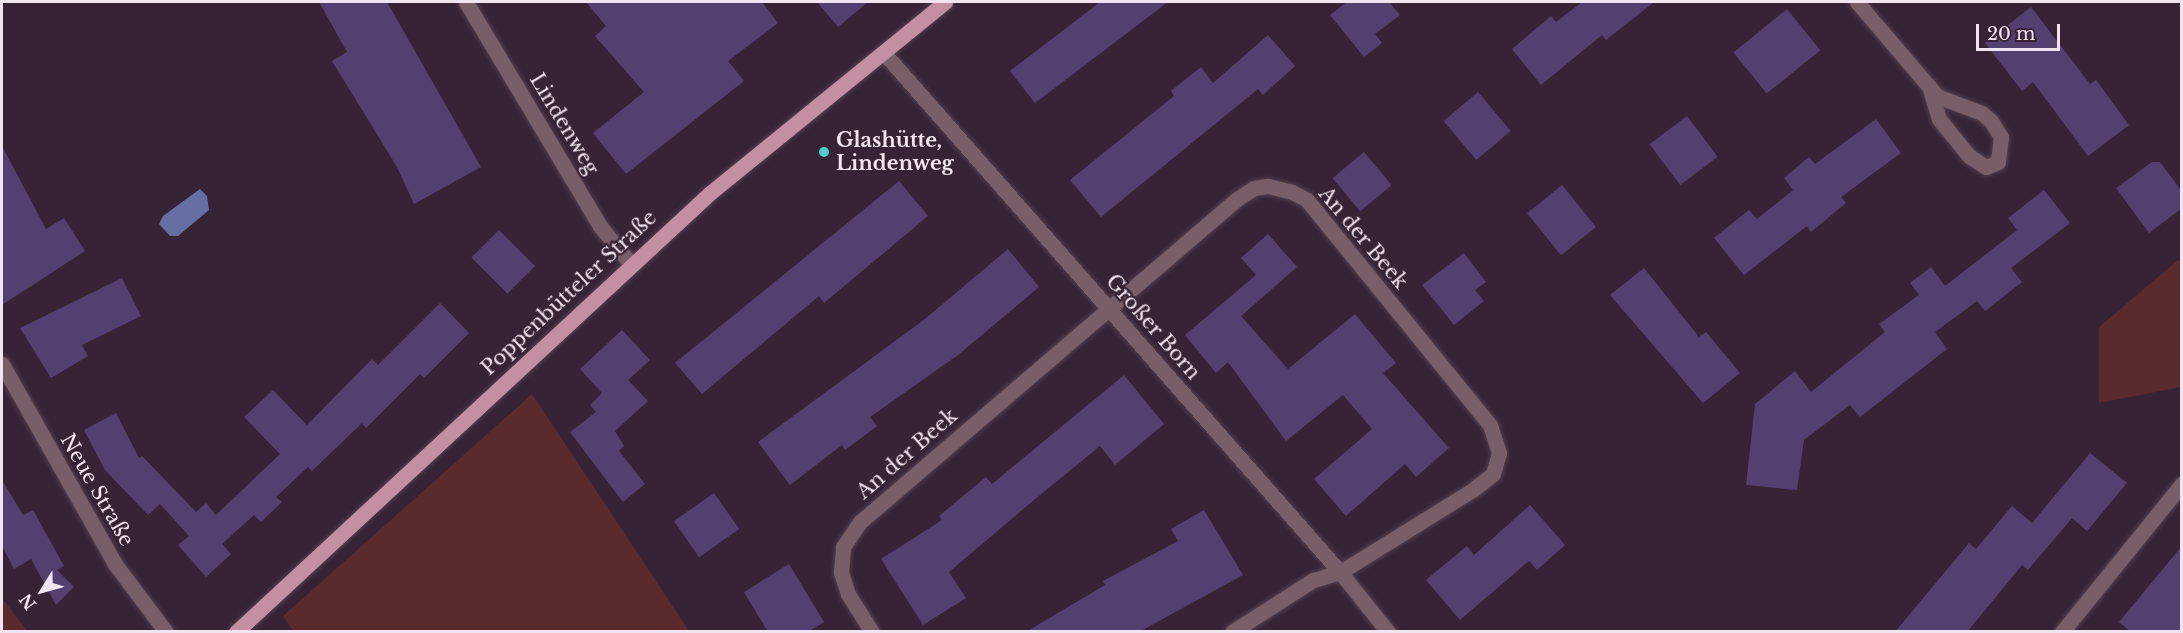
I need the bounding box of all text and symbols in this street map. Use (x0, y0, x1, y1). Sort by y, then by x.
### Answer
scale bar (1979, 12, 2063, 50)
text: 20 m (1987, 23, 2035, 45)
street label: Lindenweg (524, 69, 604, 179)
place label: Glashütte, Lindenweg (836, 128, 954, 175)
marker: Glashütte, Lindenweg (817, 145, 831, 159)
street label: An der Beek (1313, 182, 1413, 294)
street label: Poppenbütteler Straße (476, 205, 662, 381)
street label: Großer Born (1101, 269, 1205, 385)
street label: An der Beek (852, 404, 962, 504)
street label: Neue Straße (55, 430, 139, 550)
north arrow (12, 561, 72, 621)
text: N (15, 590, 40, 614)

